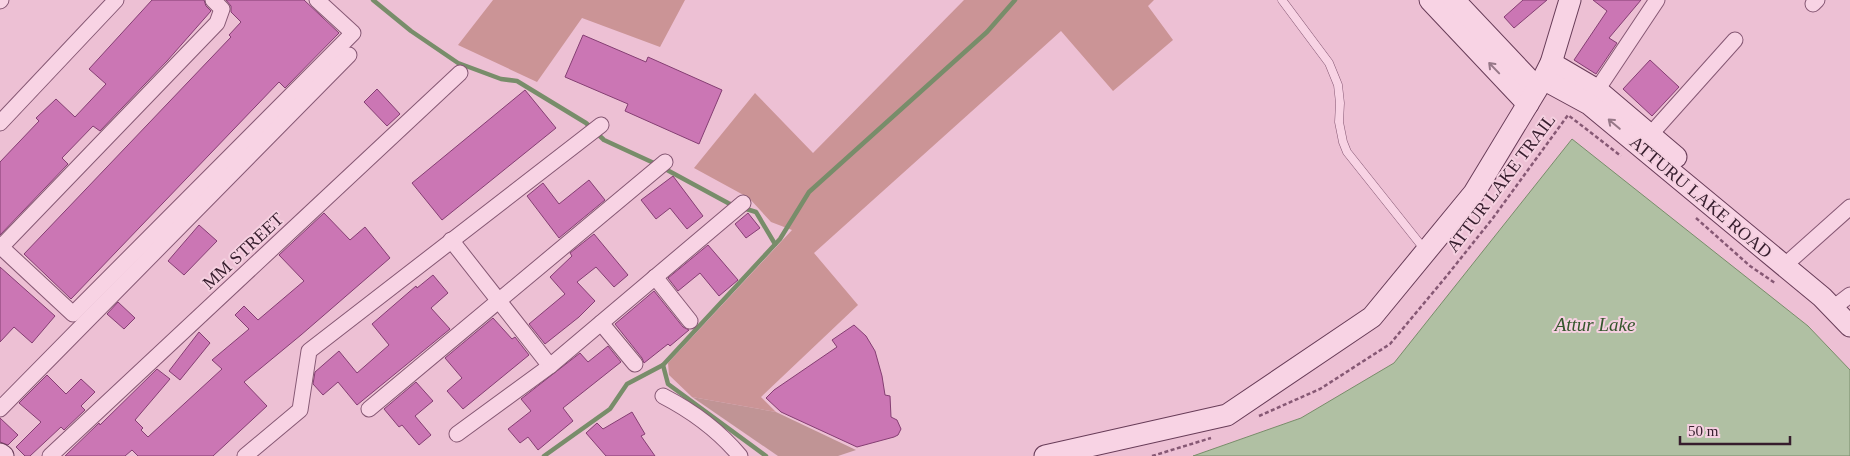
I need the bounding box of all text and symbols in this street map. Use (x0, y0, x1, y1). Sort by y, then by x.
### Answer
one-way arrow (1488, 62, 1500, 75)
street label: ATTUR LAKE TRAIL (1443, 110, 1559, 256)
one-way arrow (1607, 119, 1620, 130)
street label: ATTURU LAKE ROAD (1626, 132, 1776, 262)
street label: MM STREET (199, 209, 287, 293)
water label: Attur Lake (1553, 314, 1635, 335)
scale bar (1680, 414, 1790, 446)
text: 50 m (1688, 423, 1719, 439)

